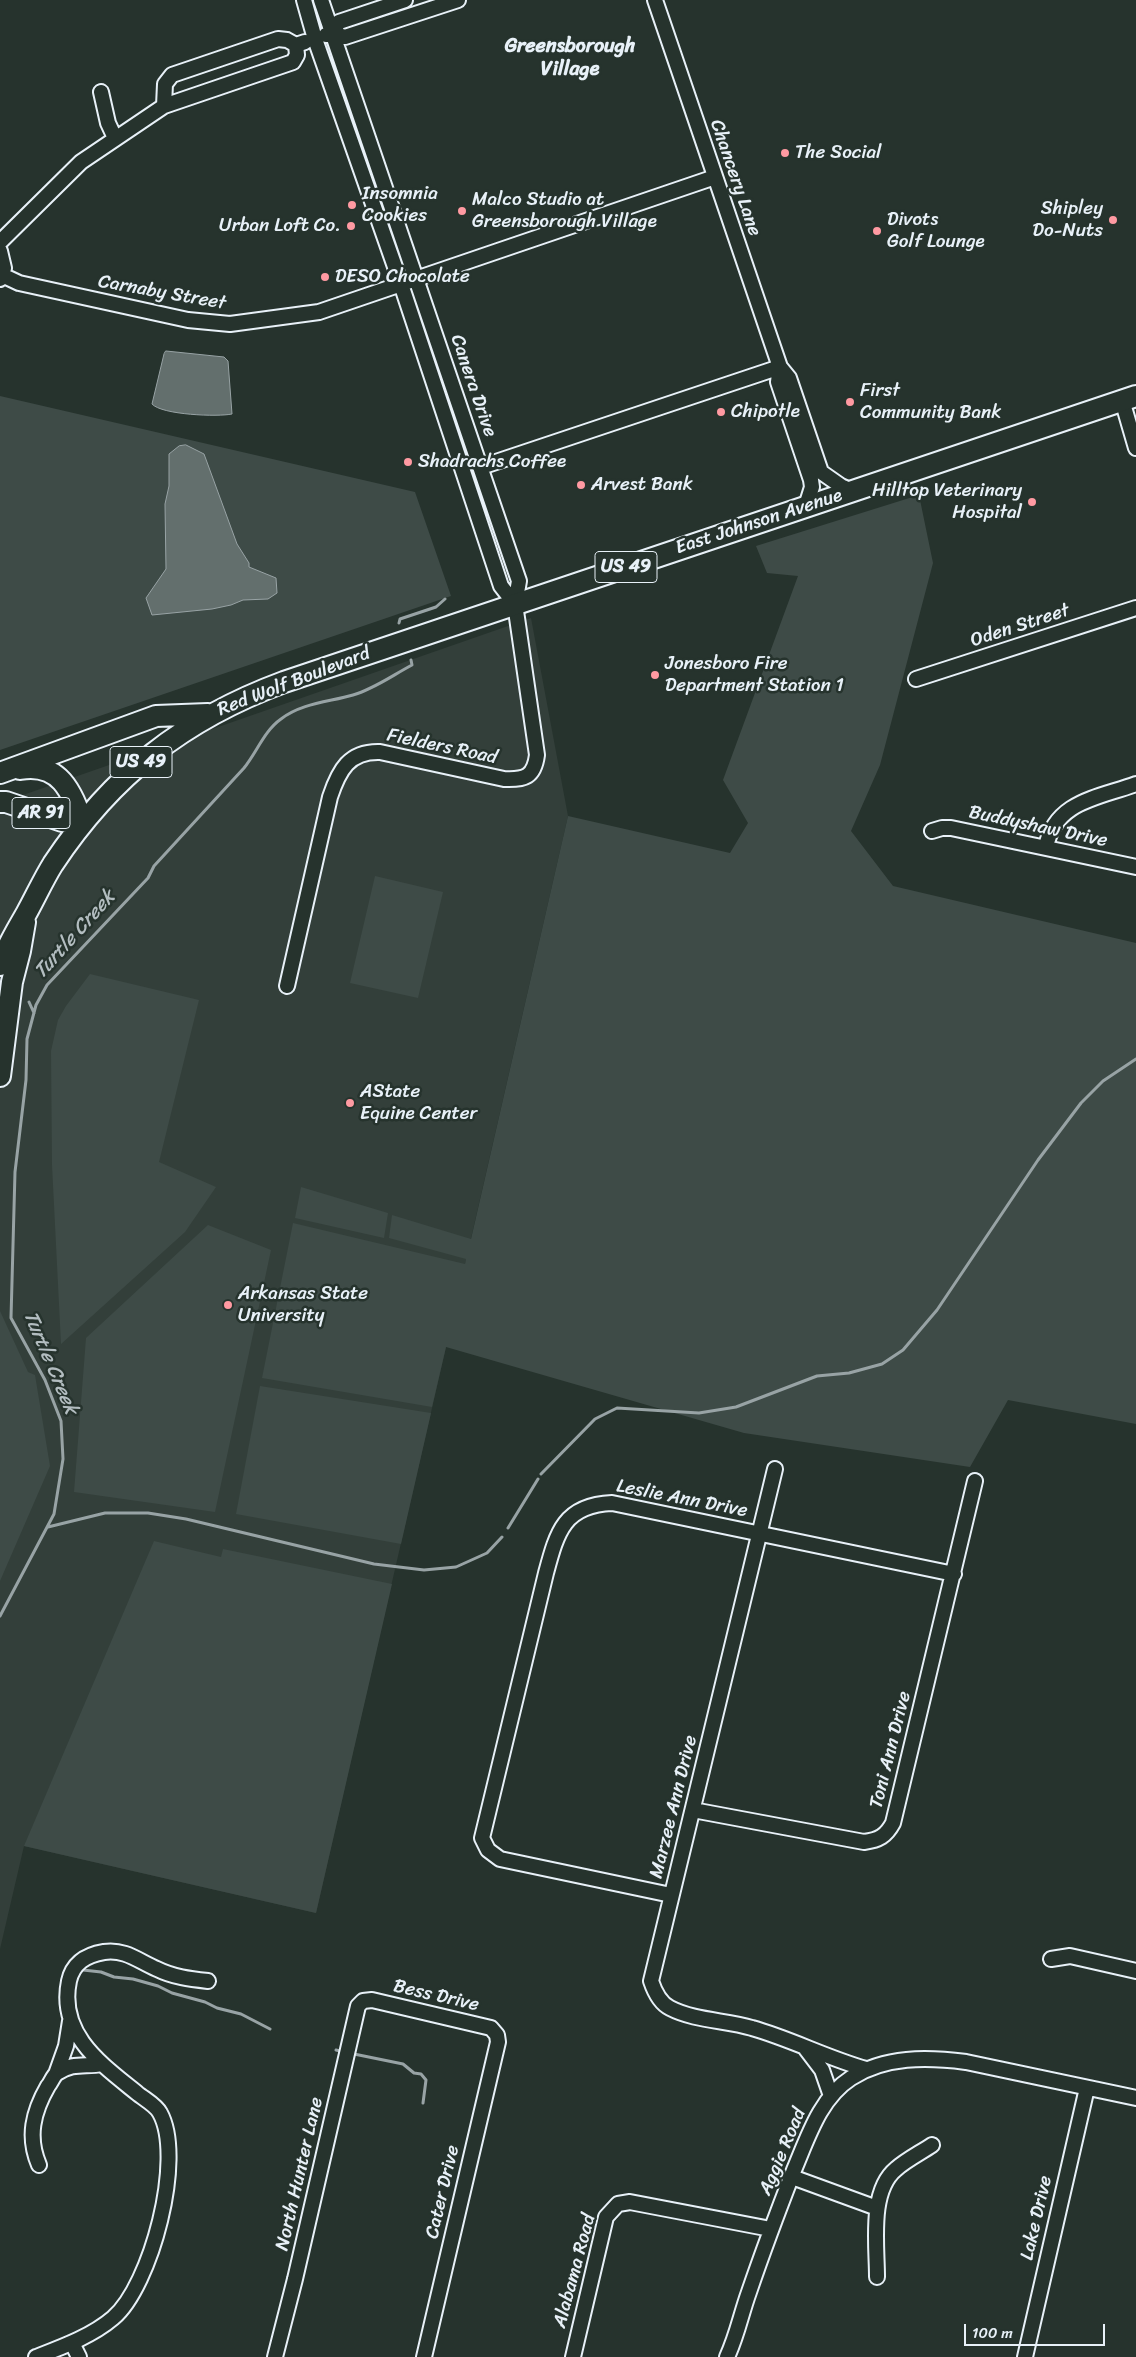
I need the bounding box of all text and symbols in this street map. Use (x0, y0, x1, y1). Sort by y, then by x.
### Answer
district label: Greensborough Village (505, 35, 635, 82)
street label: Chancery Lane (704, 117, 766, 239)
place label: The Social (795, 142, 881, 164)
marker: The Social (779, 147, 791, 159)
place label: Insomnia Cookies (362, 183, 438, 227)
place label: Malco Studio at Greensborough Village (472, 189, 657, 233)
place label: Shipley Do-Nuts (1033, 198, 1103, 242)
marker: Insomnia Cookies (346, 199, 358, 211)
marker: Malco Studio at Greensborough Village (456, 205, 468, 217)
place label: Divots Golf Lounge (887, 209, 985, 253)
marker: Shipley Do-Nuts (1107, 214, 1119, 226)
place label: Urban Loft Co. (219, 215, 341, 237)
marker: Urban Loft Co. (345, 220, 357, 232)
marker: Divots Golf Lounge (871, 225, 883, 237)
place label: DESO Chocolate (335, 266, 470, 288)
street label: Carnaby Street (96, 271, 228, 315)
marker: DESO Chocolate (319, 271, 331, 283)
street label: Canera Drive (445, 332, 501, 440)
place label: First Community Bank (860, 380, 1001, 424)
marker: First Community Bank (844, 396, 856, 408)
place label: Chipotle (731, 401, 800, 423)
marker: Chipotle (715, 406, 727, 418)
place label: Shadrachs Coffee (418, 451, 566, 473)
marker: Shadrachs Coffee (402, 456, 414, 468)
place label: Arvest Bank (591, 474, 693, 496)
marker: Arvest Bank (575, 479, 587, 491)
place label: Hilltop Veterinary Hospital (872, 480, 1022, 524)
street label: East Johnson Avenue (673, 484, 845, 560)
marker: Hilltop Veterinary Hospital (1026, 496, 1038, 508)
road number: US 49 (595, 552, 657, 582)
street label: Oden Street (968, 599, 1072, 653)
street label: Red Wolf Boulevard (214, 642, 374, 722)
place label: Jonesboro Fire Department Station 1 (665, 653, 844, 697)
marker: Jonesboro Fire Department Station 1 (649, 669, 661, 681)
street label: Fielders Road (385, 724, 499, 770)
road number: US 49 (110, 746, 172, 778)
road number: AR 91 (12, 798, 70, 828)
street label: Buddyshaw Drive (967, 801, 1109, 853)
water label: Turtle Creek (29, 886, 121, 984)
place label: AState Equine Center (360, 1081, 477, 1125)
marker: AState Equine Center (344, 1097, 356, 1109)
place label: Arkansas State University (238, 1283, 368, 1327)
marker: Arkansas State University (222, 1299, 234, 1311)
water label: Turtle Creek (17, 1308, 83, 1418)
street label: Leslie Ann Drive (615, 1475, 749, 1523)
street label: Toni Ann Drive (865, 1689, 917, 1811)
street label: Marzee Ann Drive (645, 1733, 703, 1881)
street label: Bess Drive (391, 1975, 481, 2017)
street label: North Hunter Lane (271, 2095, 329, 2253)
street label: Aggie Road (754, 2105, 812, 2199)
street label: Cater Drive (421, 2143, 465, 2241)
street label: Lake Drive (1016, 2173, 1058, 2263)
street label: Alabama Road (549, 2212, 601, 2330)
scale bar (966, 2314, 1107, 2346)
text: 100 m (972, 2320, 1013, 2346)

